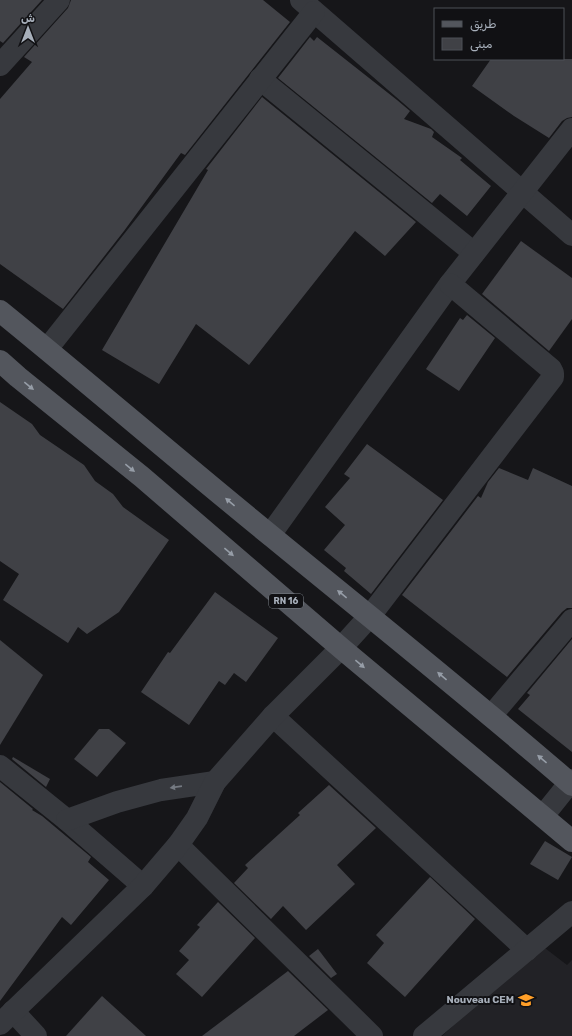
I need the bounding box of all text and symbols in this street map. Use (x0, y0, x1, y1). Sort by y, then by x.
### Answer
north arrow (8, 8, 48, 48)
legend (434, 8, 564, 60)
text: ش (21, 12, 35, 25)
text: طريق (470, 17, 496, 32)
text: مبنى (470, 37, 493, 52)
one-way arrow (24, 382, 35, 391)
one-way arrow (125, 464, 136, 473)
one-way arrow (225, 498, 236, 507)
one-way arrow (224, 548, 235, 557)
one-way arrow (336, 589, 347, 598)
road number: RN 16 (269, 594, 303, 608)
one-way arrow (355, 659, 366, 668)
one-way arrow (437, 672, 448, 681)
one-way arrow (537, 755, 548, 764)
one-way arrow (170, 784, 182, 790)
school or university icon: Nouveau CEM (517, 991, 535, 1009)
place label: Nouveau CEM (446, 994, 514, 1006)

